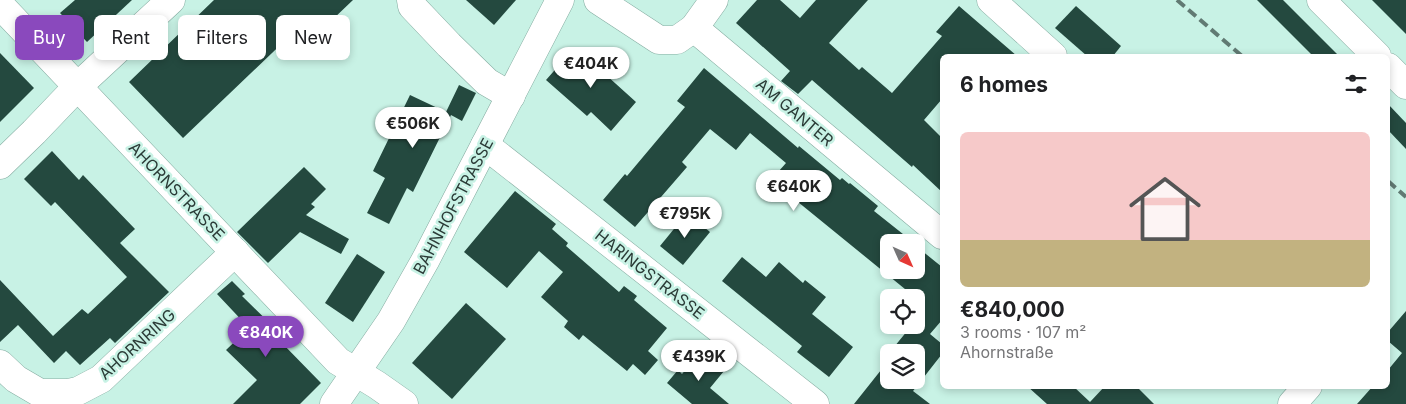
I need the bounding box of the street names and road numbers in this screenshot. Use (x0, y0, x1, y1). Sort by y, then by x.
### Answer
street label: AM GANTER (752, 74, 838, 150)
street label: BAHNHOFSTRASSE (409, 135, 497, 277)
street label: AHORNSTRASSE (125, 137, 229, 245)
street label: HARINGSTRASSE (591, 225, 709, 323)
street label: AHORNRING (95, 304, 179, 384)

